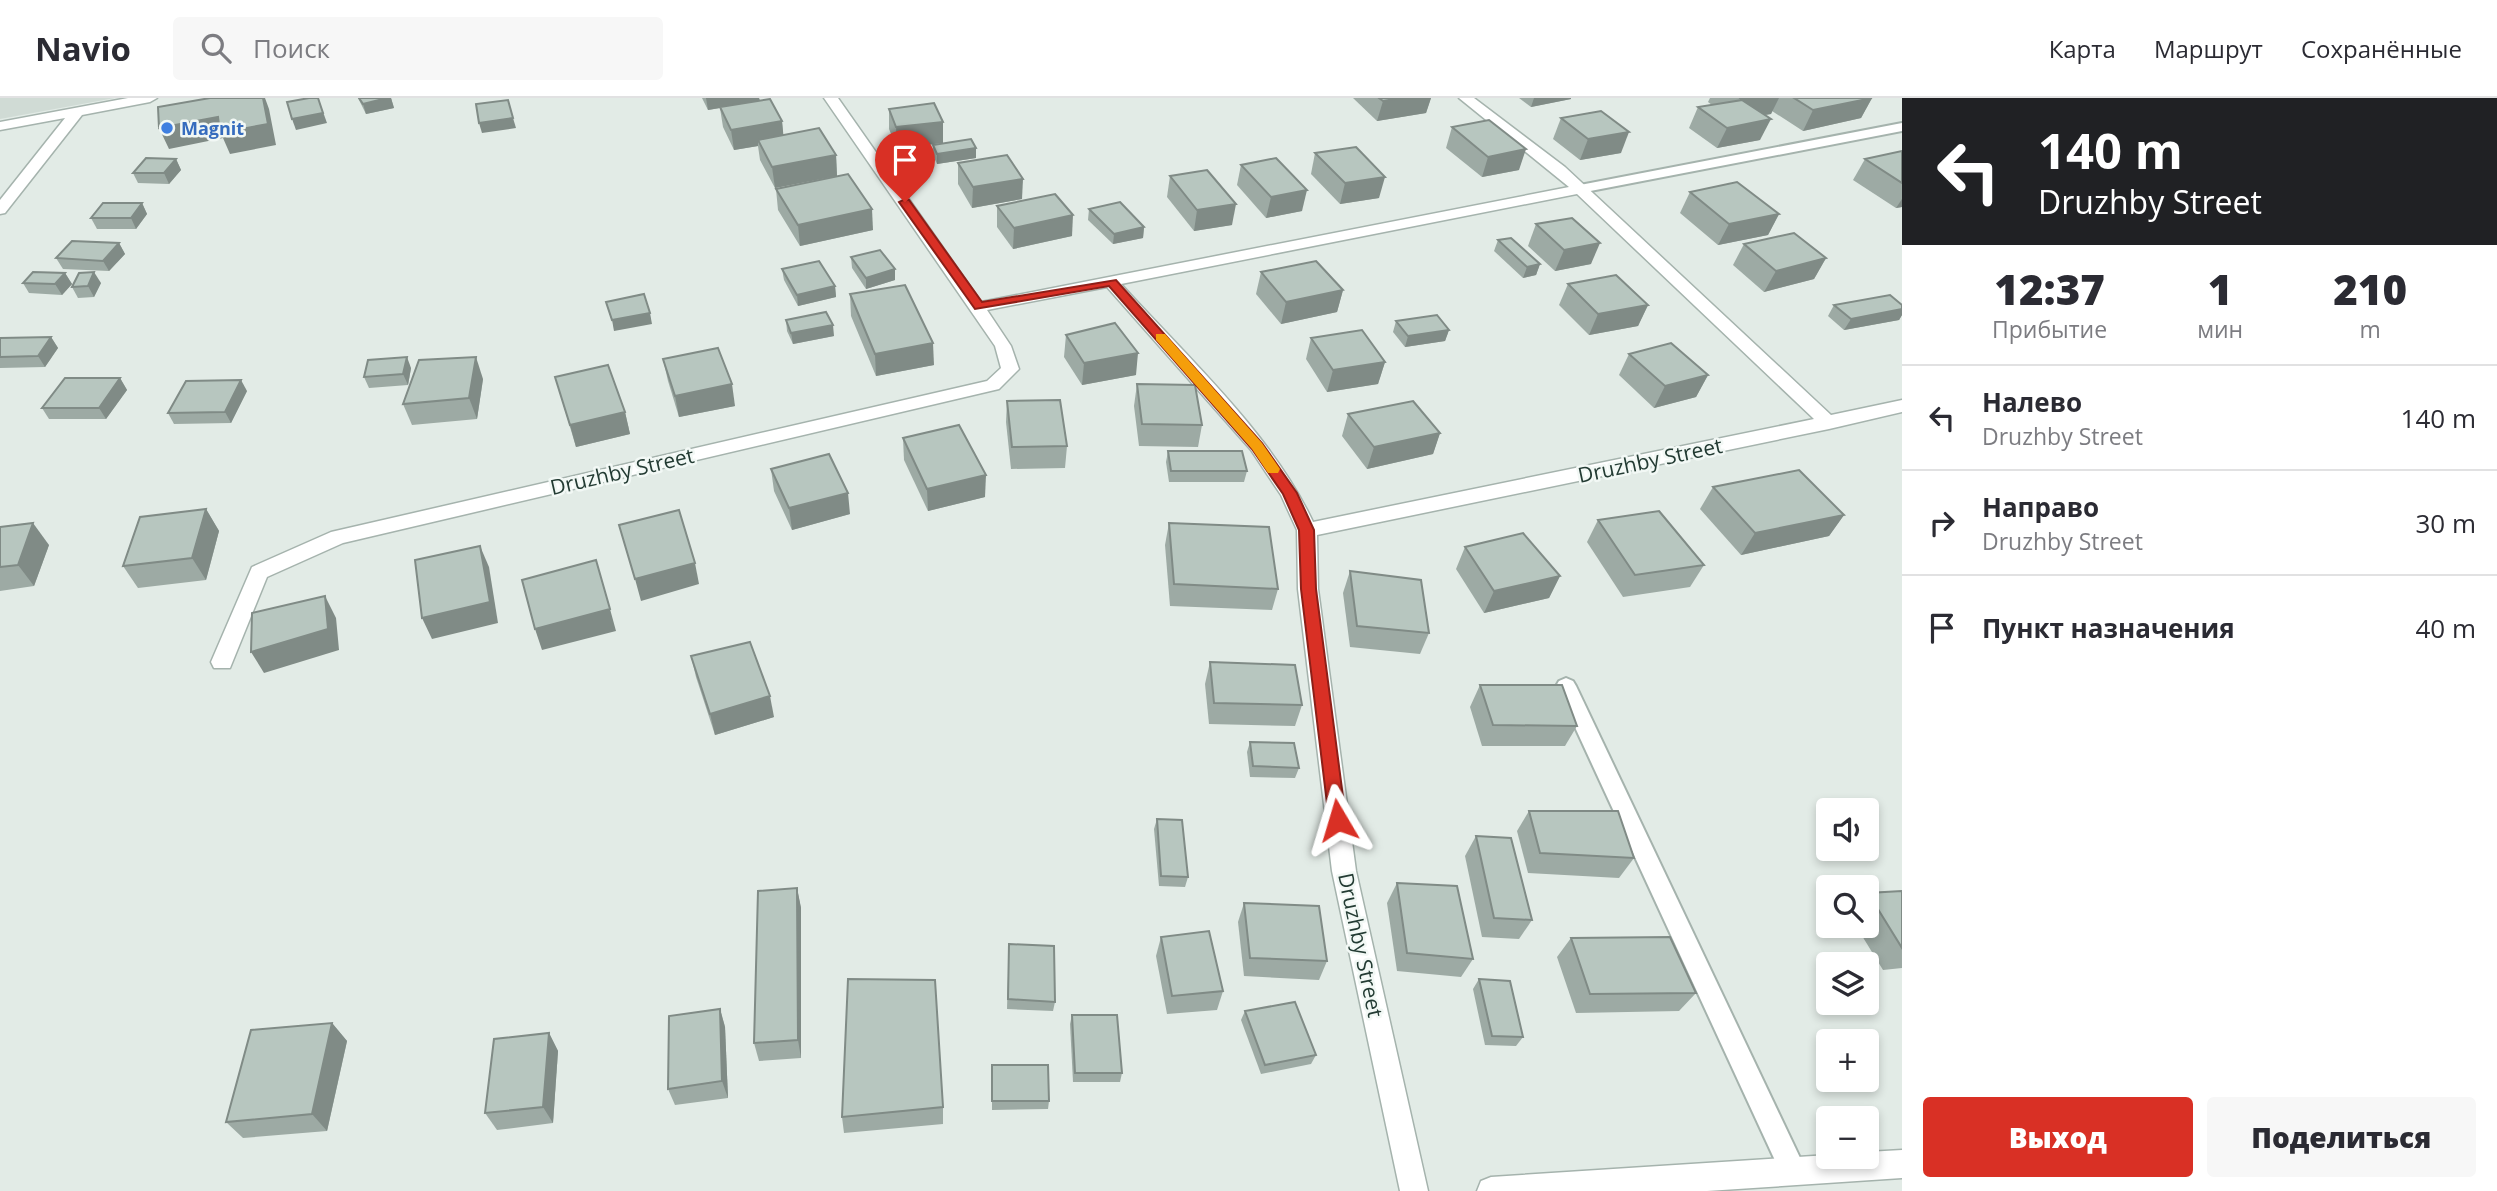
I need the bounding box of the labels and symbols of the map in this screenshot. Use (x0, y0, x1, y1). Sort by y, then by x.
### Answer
place label: Magnit (181, 116, 244, 140)
marker: Magnit (159, 120, 175, 136)
pin (875, 130, 935, 202)
street label: Druzhby Street (1575, 431, 1725, 489)
street label: Druzhby Street (547, 441, 697, 501)
position arrow (1301, 783, 1375, 857)
street label: Druzhby Street (1332, 870, 1390, 1020)

